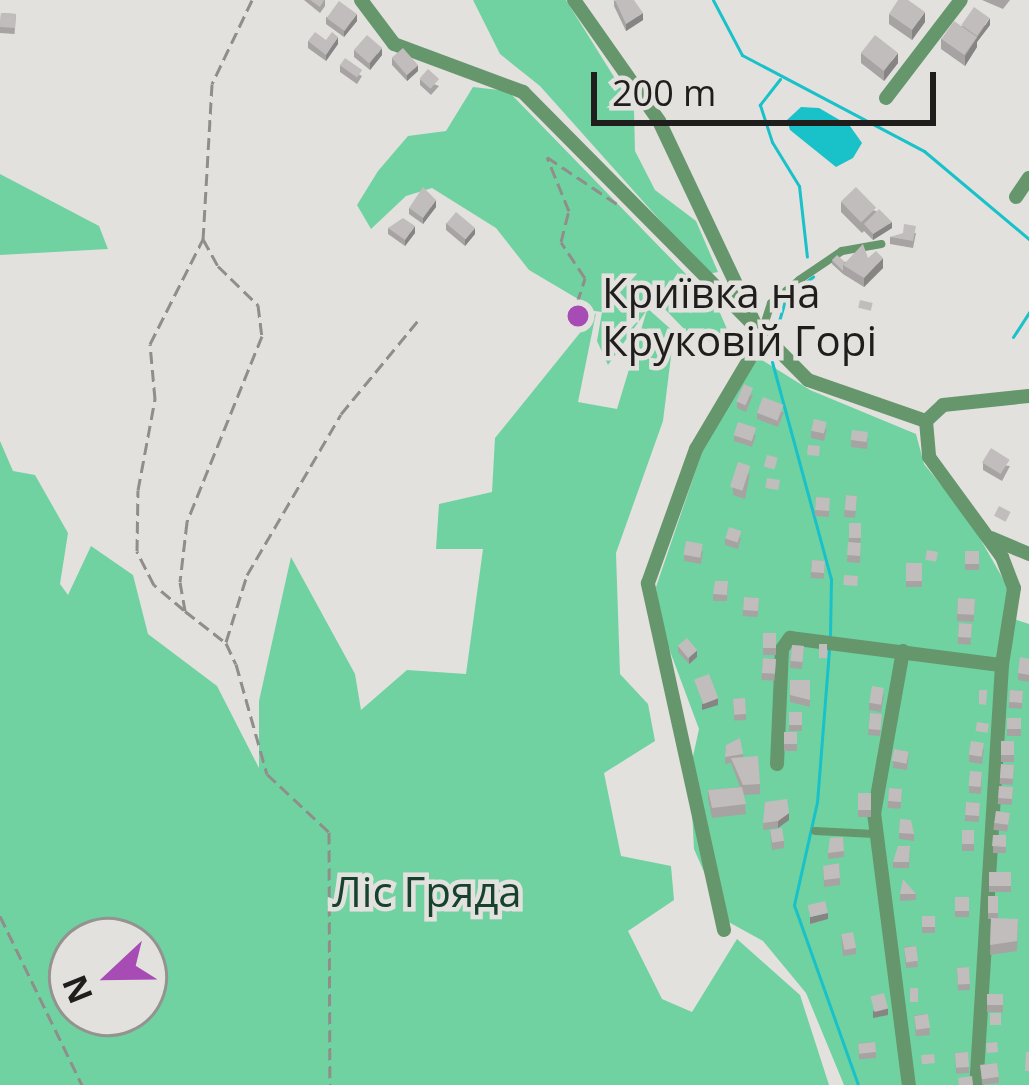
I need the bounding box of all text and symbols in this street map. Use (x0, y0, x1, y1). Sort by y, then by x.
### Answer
scale bar (597, 48, 942, 122)
text: 200 m (612, 68, 716, 117)
place label: Криївка на Круковій Горі (602, 267, 877, 366)
marker: Криївка на Круковій Горі (565, 303, 591, 329)
park label: Ліс Гряда (332, 866, 522, 916)
north arrow (48, 917, 168, 1037)
text: N (51, 969, 103, 1010)

